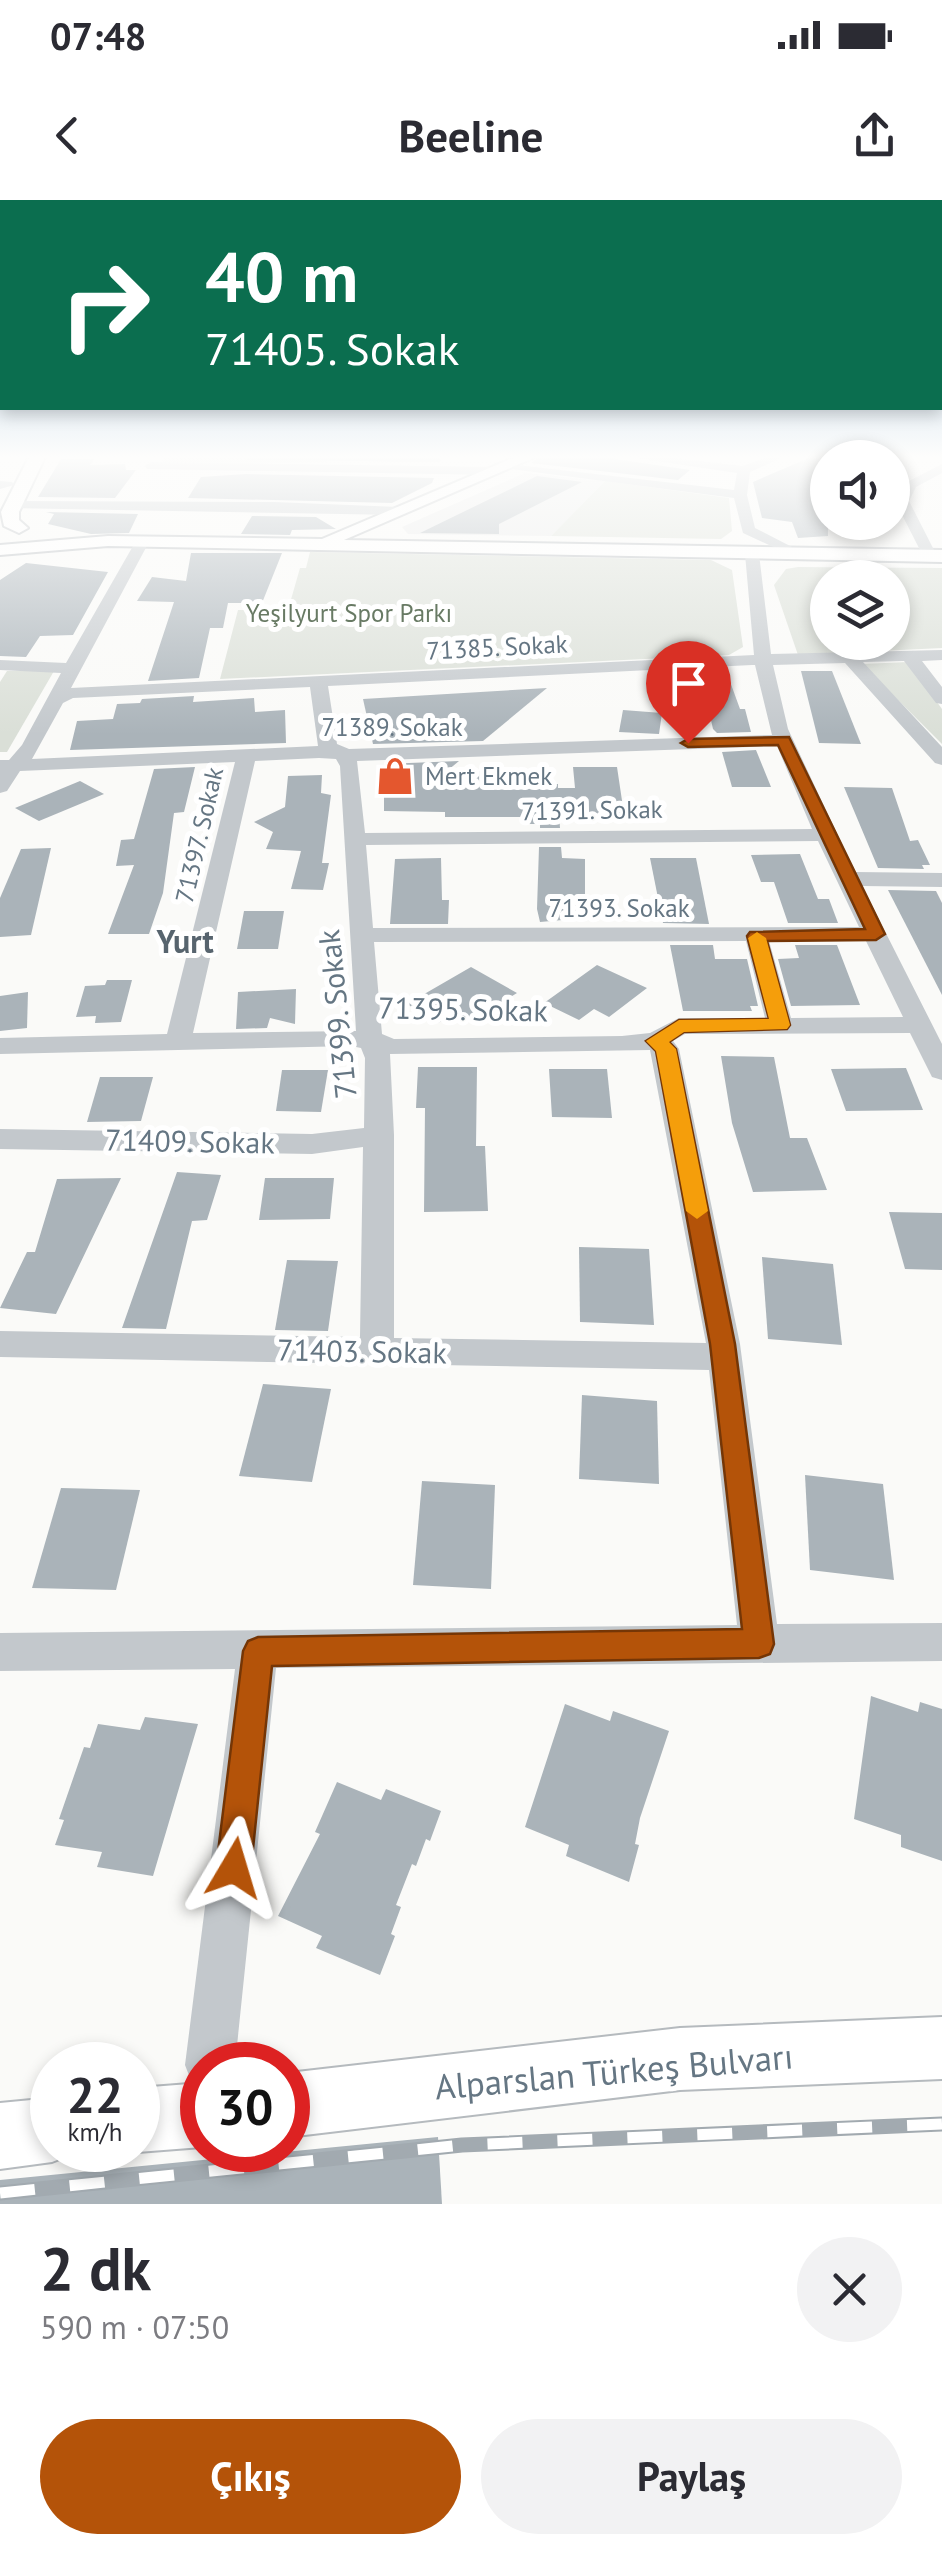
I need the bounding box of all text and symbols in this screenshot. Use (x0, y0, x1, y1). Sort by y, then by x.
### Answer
text: 07:48 (50, 11, 146, 60)
text: Beeline (399, 106, 543, 164)
icon: back (40, 108, 95, 163)
icon: share (847, 108, 902, 163)
text: 40 m (205, 231, 358, 321)
icon: right (40, 240, 170, 370)
text: 71405. Sokak (205, 319, 459, 377)
map controls (810, 440, 910, 660)
button: sound (810, 440, 910, 540)
button: layers (810, 560, 910, 660)
park label: Yeşilyurt Spor Parkı (246, 597, 452, 629)
street label: 71385. Sokak (426, 627, 568, 667)
pin (646, 641, 731, 744)
icon: arrive (661, 656, 716, 711)
street label: 71389. Sokak (321, 711, 463, 743)
shop icon: Mert Ekmek (374, 755, 416, 797)
place label: Mert Ekmek (425, 760, 552, 792)
street label: 71397. Sokak (168, 764, 230, 906)
street label: 71391. Sokak (521, 793, 663, 827)
street label: 71393. Sokak (548, 892, 690, 924)
district label: Yurt (155, 920, 214, 962)
street label: 71399. Sokak (308, 927, 365, 1100)
street label: 71395. Sokak (378, 988, 549, 1029)
street label: 71409. Sokak (105, 1120, 276, 1161)
street label: 71403. Sokak (277, 1330, 448, 1371)
position arrow (182, 1816, 286, 1920)
street label: Alparslan Türkeş Bulvarı (433, 2032, 795, 2110)
speed limit sign: 30 (180, 2042, 310, 2172)
text: 22 (67, 2062, 123, 2127)
text: km/h (68, 2116, 122, 2148)
text: 2 dk (40, 2229, 151, 2307)
button: close (797, 2237, 902, 2342)
text: 590 m · 07:50 (40, 2306, 229, 2348)
button: Çıkış (40, 2419, 461, 2534)
button: Paylaş (481, 2419, 902, 2534)

